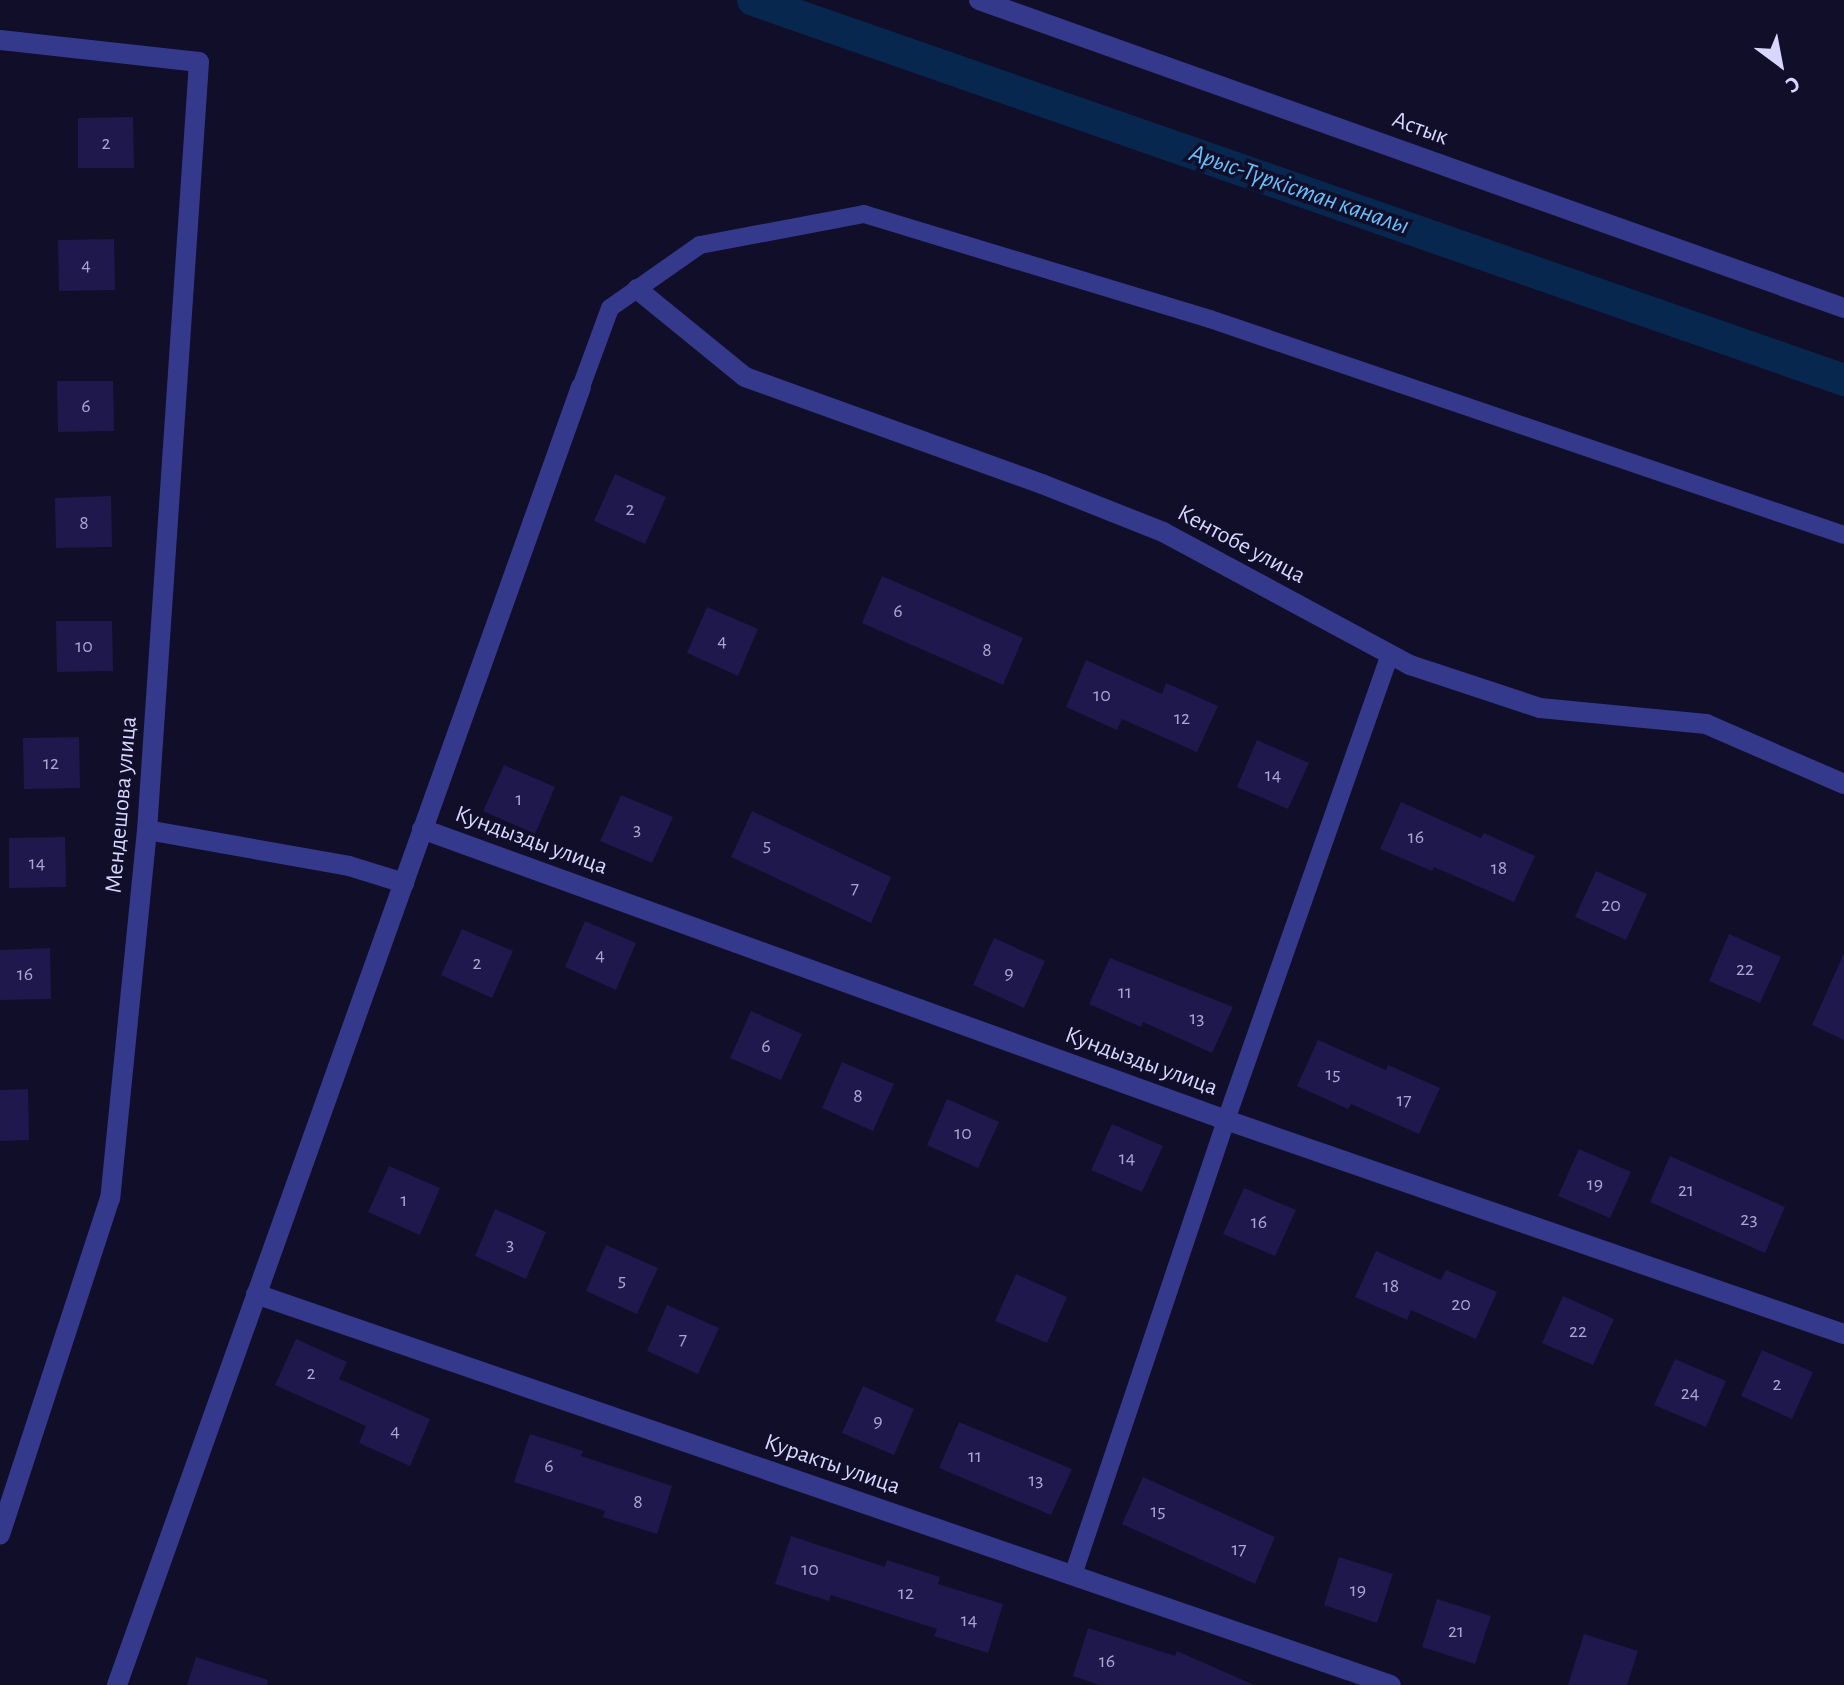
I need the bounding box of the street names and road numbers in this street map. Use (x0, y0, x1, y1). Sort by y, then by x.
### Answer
street label: Астык (1388, 106, 1452, 152)
street label: Кентобе улица (1172, 499, 1310, 591)
street label: Мендешова улица (100, 715, 144, 895)
street label: Кундызды улица (451, 800, 611, 882)
street label: Кундызды улица (1061, 1021, 1221, 1103)
street label: Куракты улица (760, 1428, 904, 1502)

